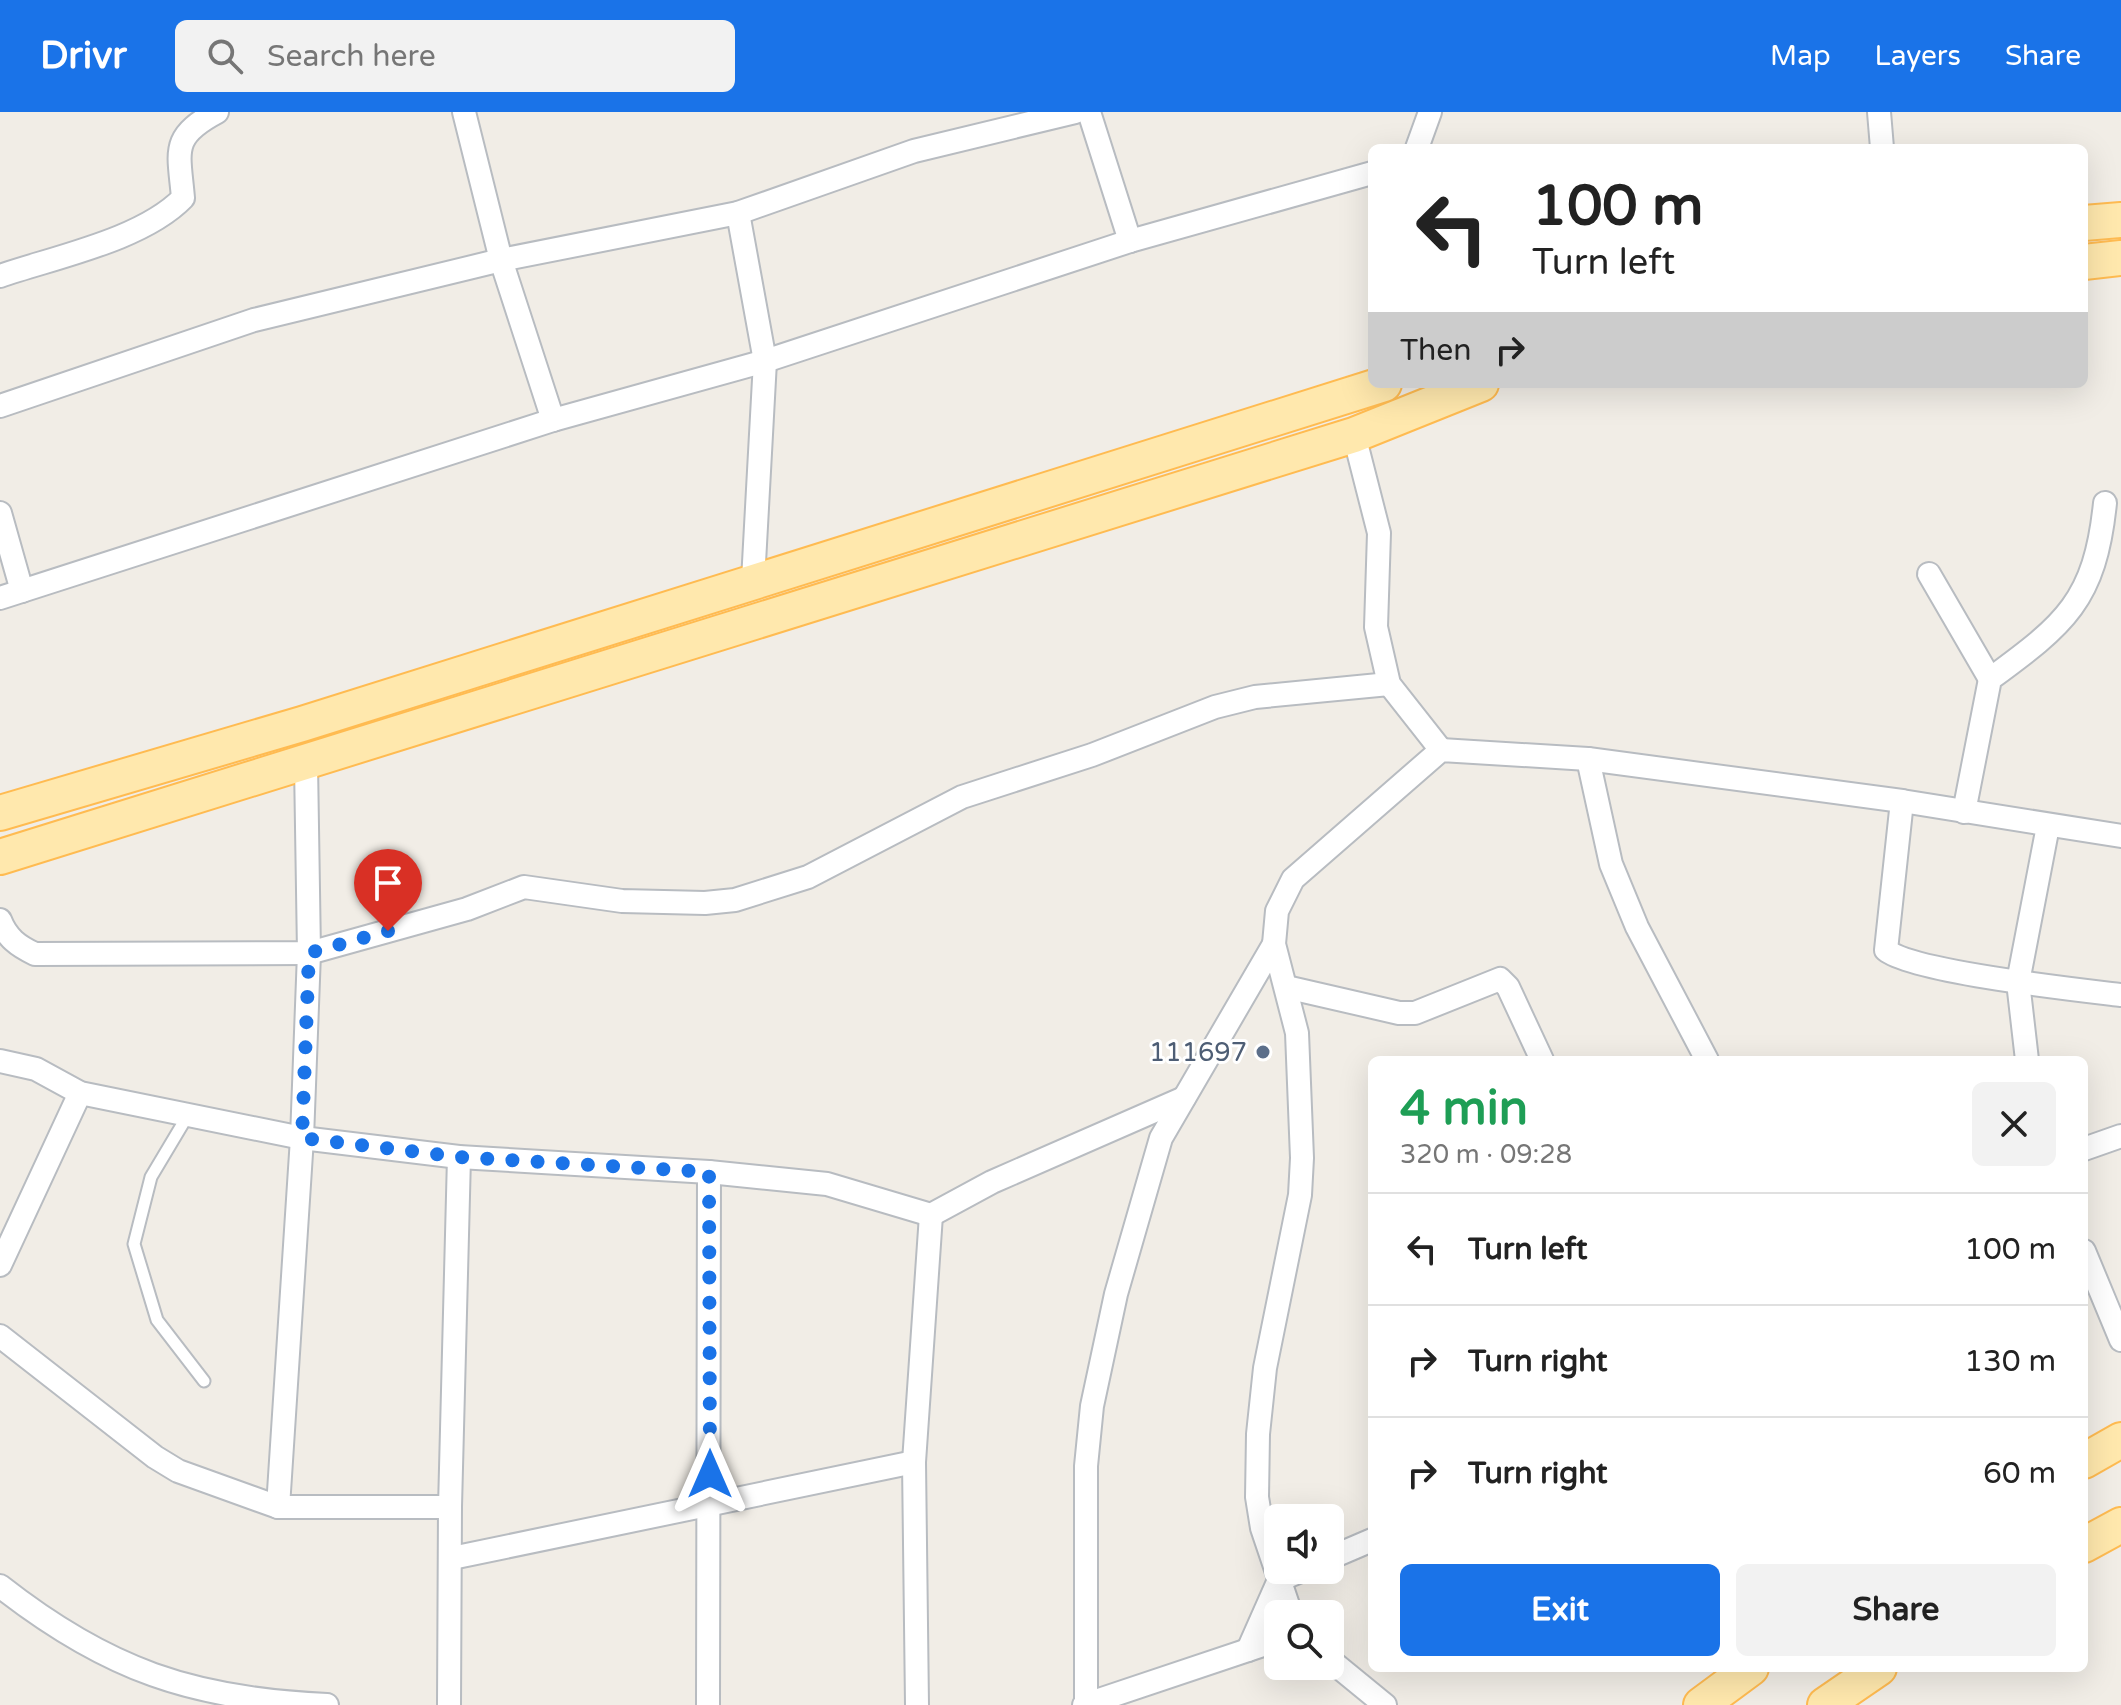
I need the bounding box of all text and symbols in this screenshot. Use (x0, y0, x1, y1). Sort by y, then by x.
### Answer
search box (175, 20, 735, 92)
text: Drivr (40, 33, 127, 79)
icon: search (203, 34, 247, 78)
text: Search here (267, 38, 436, 75)
text: Map (1770, 39, 1831, 73)
text: Layers (1875, 39, 1961, 73)
text: Share (2005, 39, 2081, 73)
text: 100 m (1532, 173, 1703, 240)
icon: left (1400, 176, 1504, 280)
text: Turn left (1532, 241, 1675, 284)
icon: right (1488, 328, 1532, 372)
text: Then (1400, 332, 1472, 369)
pin (354, 849, 422, 931)
icon: arrive (366, 861, 410, 905)
place label: 111697 (1149, 1037, 1247, 1068)
marker: 111697 (1254, 1043, 1272, 1061)
text: 4 min (1400, 1080, 1528, 1138)
button: close (1972, 1082, 2056, 1166)
text: 320 m · 09:28 (1400, 1139, 1572, 1170)
icon: left (1400, 1227, 1444, 1271)
text: Turn left (1468, 1231, 1587, 1268)
text: 100 m (1964, 1231, 2056, 1268)
icon: right (1400, 1339, 1444, 1383)
text: Turn right (1468, 1343, 1608, 1380)
text: 130 m (1964, 1343, 2056, 1380)
position arrow (668, 1432, 752, 1516)
icon: right (1400, 1451, 1444, 1495)
text: Turn right (1468, 1455, 1608, 1492)
text: 60 m (1983, 1455, 2056, 1492)
map controls (1264, 1504, 1344, 1680)
button: sound (1264, 1504, 1344, 1584)
button: Exit (1400, 1564, 1720, 1656)
button: Share (1736, 1564, 2056, 1656)
button: search (1264, 1600, 1344, 1680)

